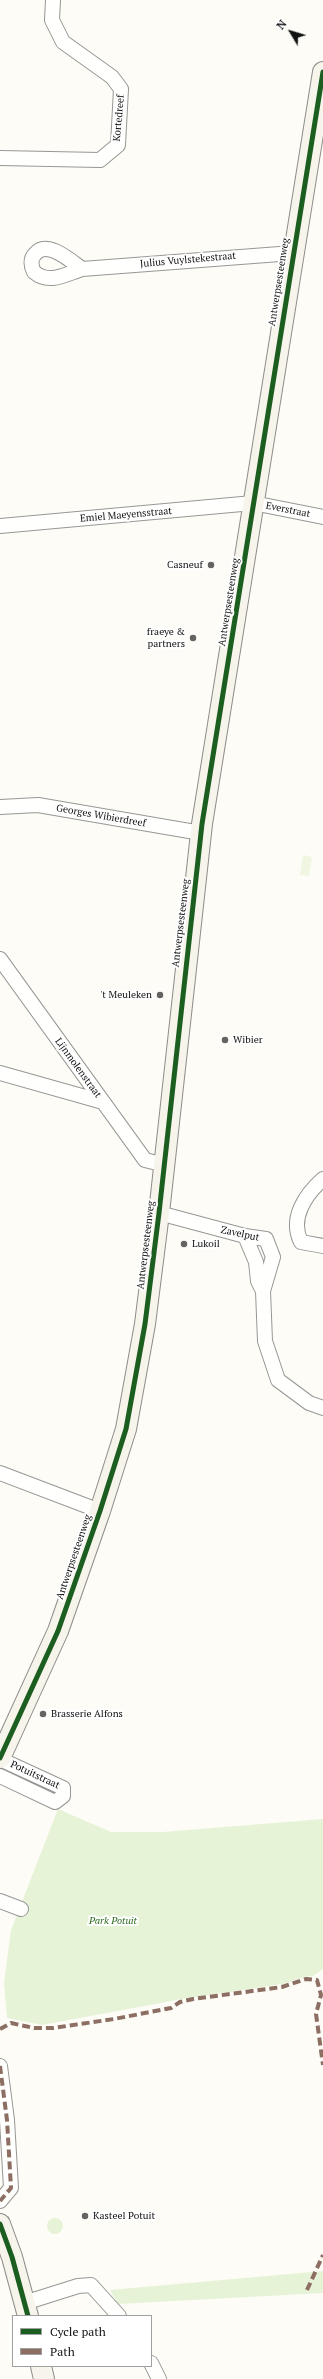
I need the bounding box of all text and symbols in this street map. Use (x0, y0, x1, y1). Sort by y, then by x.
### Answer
north arrow (271, 12, 311, 52)
text: N (273, 17, 290, 32)
street label: Kortedreef (111, 94, 127, 142)
street label: Antwerpsesteenweg (266, 237, 292, 327)
street label: Julius Vuylstekestraat (139, 250, 237, 270)
street label: Everstraat (265, 500, 311, 520)
street label: Emiel Maeyensstraat (79, 505, 173, 525)
street label: Antwerpsesteenweg (216, 557, 242, 647)
place label: Casneuf (167, 559, 203, 571)
marker: Casneuf (206, 560, 216, 570)
place label: fraeye & partners (147, 626, 185, 650)
marker: fraeye & partners (188, 633, 198, 643)
street label: Georges Wibierdreef (55, 802, 147, 830)
street label: Antwerpsesteenweg (170, 878, 192, 968)
place label: 't Meuleken (100, 989, 152, 1001)
marker: 't Meuleken (155, 990, 165, 1000)
place label: Wibier (233, 1034, 263, 1046)
marker: Wibier (220, 1035, 230, 1045)
street label: Lijnmolenstraat (52, 1036, 104, 1100)
street label: Antwerpsesteenweg (135, 1200, 157, 1290)
street label: Zavelput (220, 1224, 260, 1244)
place label: Lukoil (192, 1238, 220, 1250)
marker: Lukoil (179, 1239, 189, 1249)
street label: Antwerpsesteenweg (54, 1513, 94, 1601)
place label: Brasserie Alfons (51, 1708, 123, 1720)
marker: Brasserie Alfons (38, 1709, 48, 1719)
street label: Potuitstraat (8, 1758, 62, 1792)
park label: Park Potuit (89, 1915, 137, 1927)
place label: Kasteel Potuit (93, 2210, 155, 2222)
marker: Kasteel Potuit (80, 2211, 90, 2221)
legend (12, 2315, 152, 2367)
text: Cycle path (50, 2324, 106, 2339)
text: Path (50, 2344, 75, 2359)

